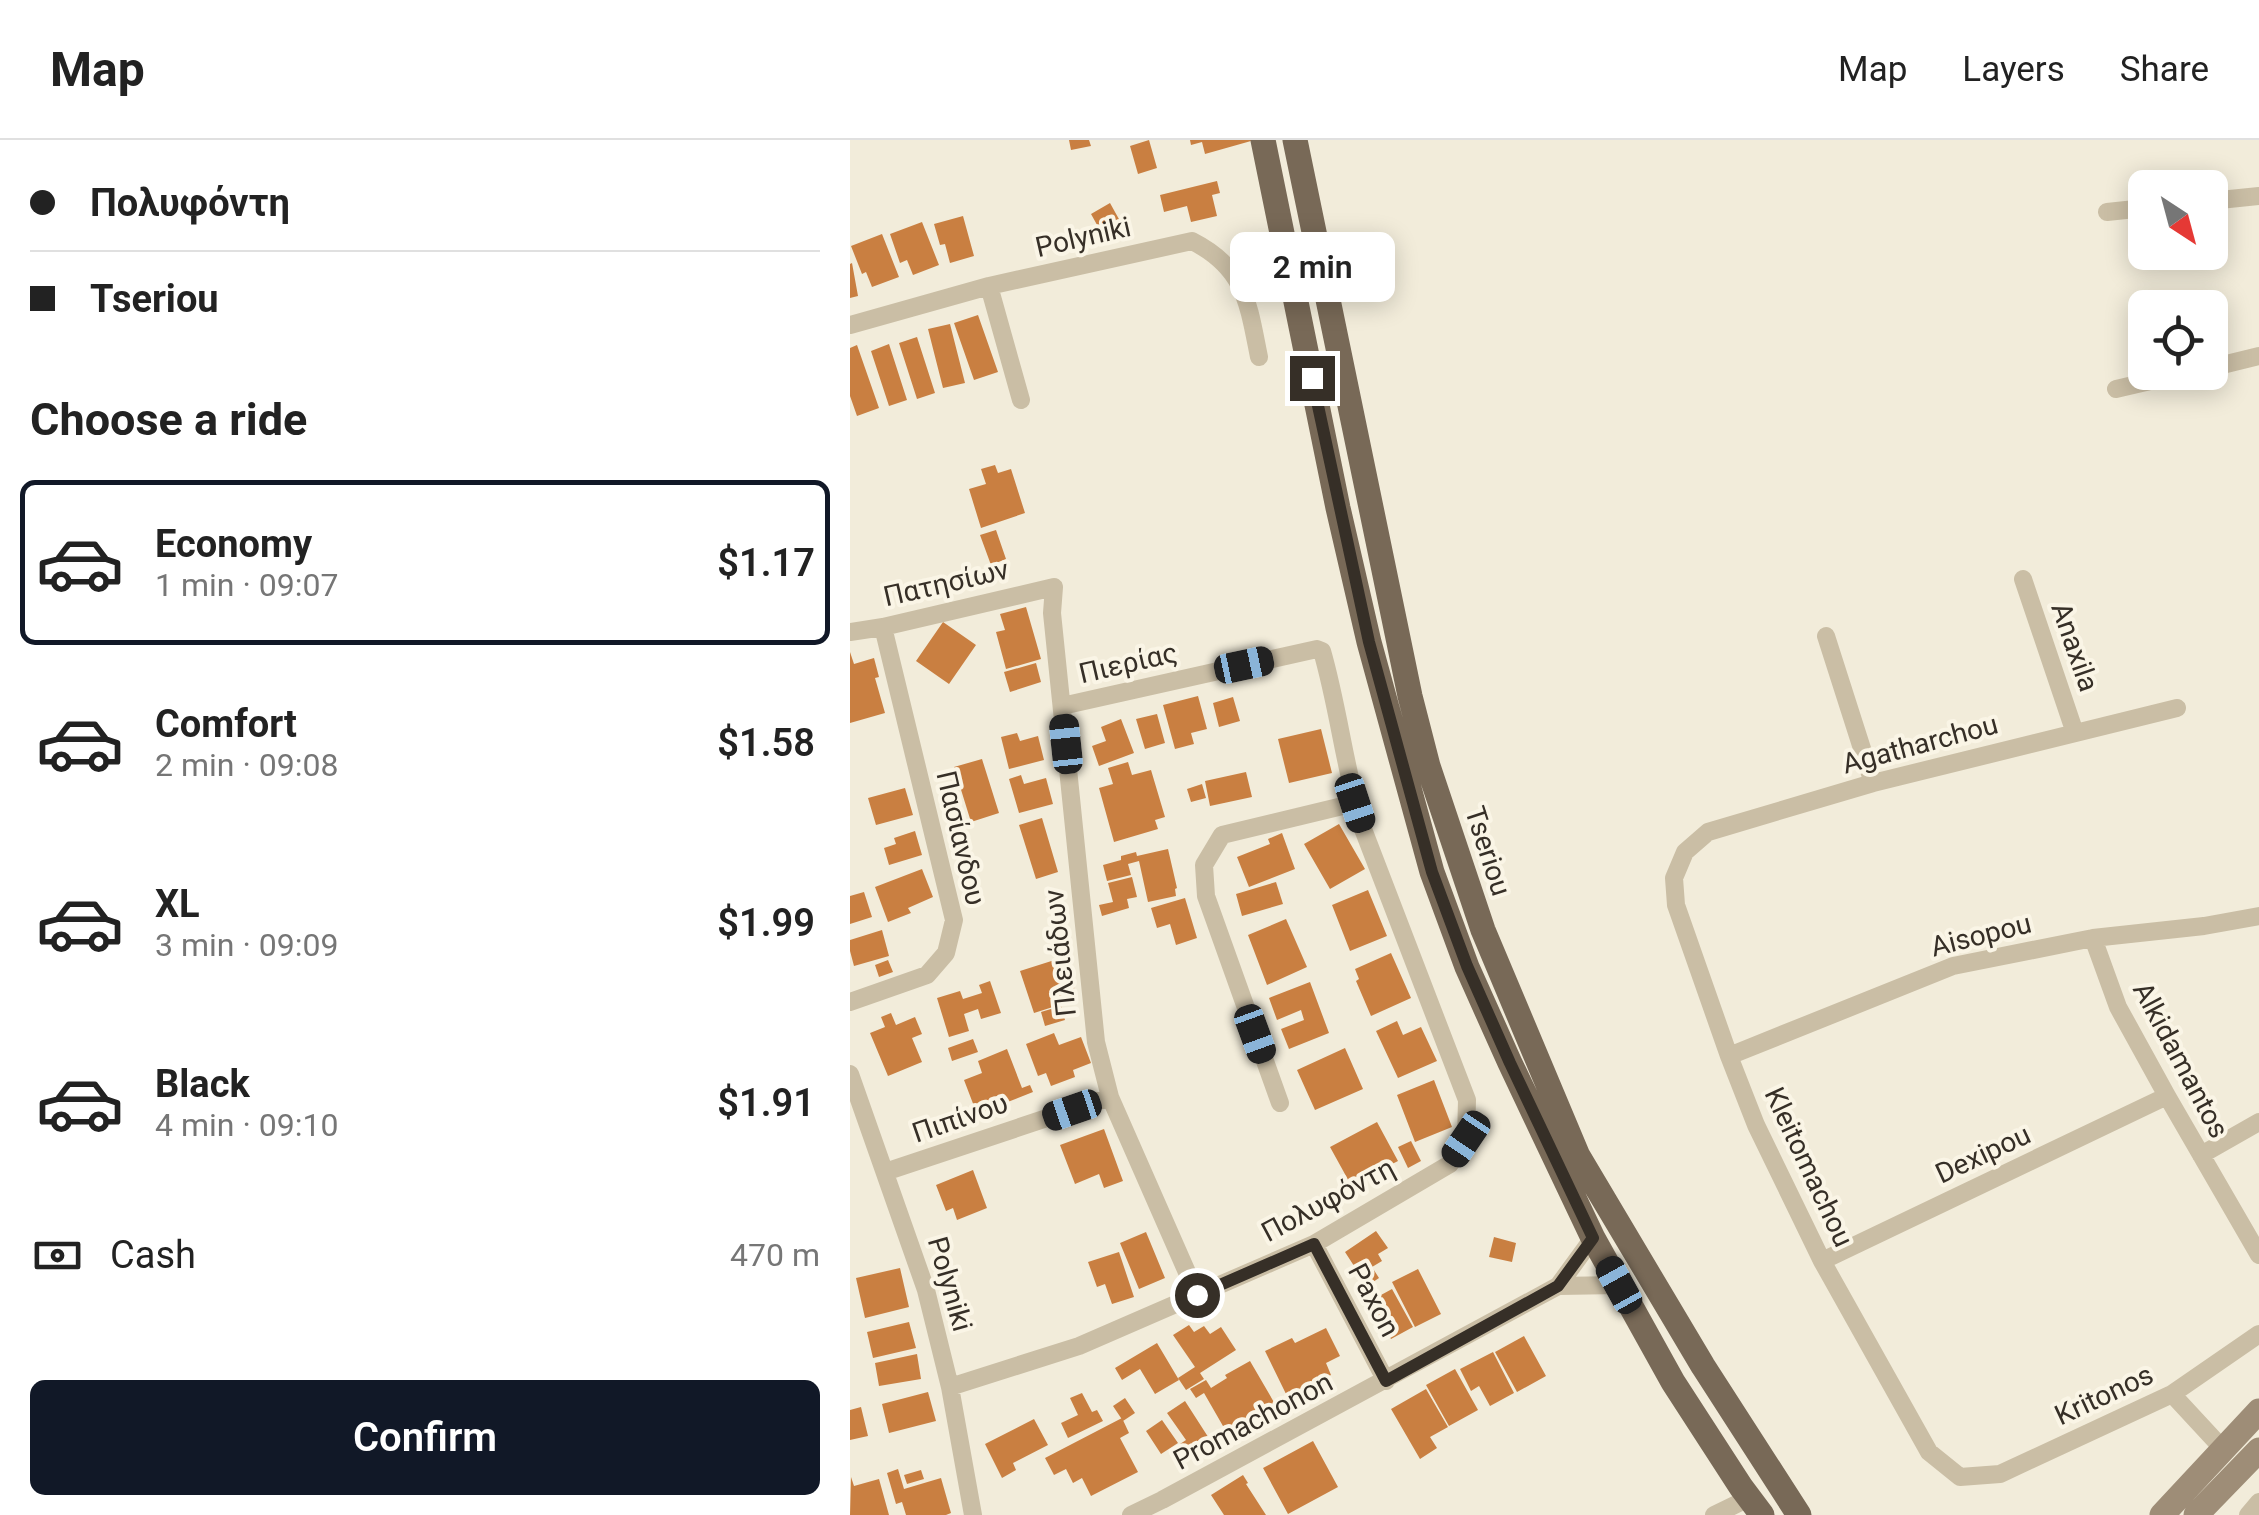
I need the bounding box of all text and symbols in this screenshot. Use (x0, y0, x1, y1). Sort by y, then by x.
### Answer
text: Map (50, 41, 145, 98)
text: Map (1838, 49, 1907, 90)
text: Layers (1962, 49, 2065, 90)
text: Share (2120, 49, 2209, 90)
north arrow (2128, 170, 2228, 270)
map controls (2128, 170, 2228, 390)
text: Πολυφόντη (90, 181, 290, 225)
street label: Polyniki (1032, 210, 1134, 264)
callout: 2 min (1230, 233, 1394, 303)
text: 2 min (1272, 248, 1353, 286)
text: Tseriou (90, 277, 219, 321)
button: locate (2128, 290, 2228, 390)
route end (1290, 356, 1335, 401)
text: Choose a ride (30, 393, 307, 446)
icon: car (35, 518, 125, 608)
text: Economy (155, 522, 312, 566)
text: $1.17 (717, 541, 815, 585)
street label: Πατησίων (880, 552, 1012, 613)
text: 1 min · 09:07 (155, 566, 338, 604)
street label: Anaxila (2044, 598, 2106, 696)
street label: Πιερίας (1076, 636, 1180, 690)
car (1212, 644, 1276, 686)
icon: car (35, 698, 125, 788)
text: Comfort (155, 702, 297, 746)
street label: Agatharchou (1839, 707, 2001, 781)
car (1048, 713, 1084, 775)
text: $1.58 (717, 721, 815, 765)
text: 2 min · 09:08 (155, 746, 338, 784)
street label: Πασίανδου (929, 767, 993, 909)
car (1331, 770, 1379, 836)
street label: Tseriou (1458, 802, 1518, 900)
icon: car (35, 878, 125, 968)
text: XL (155, 882, 200, 926)
street label: Πλειάδων (1037, 887, 1083, 1018)
text: $1.99 (717, 901, 815, 945)
street label: Aisopou (1927, 907, 2035, 963)
text: 3 min · 09:09 (155, 926, 338, 964)
street label: Alkidamantos (2126, 976, 2236, 1144)
car (1231, 1001, 1279, 1067)
icon: car (35, 1058, 125, 1148)
text: Black (155, 1062, 250, 1106)
text: $1.91 (717, 1081, 815, 1125)
street label: Kleitomachou (1758, 1082, 1860, 1252)
street label: Πιπίνου (908, 1086, 1012, 1150)
car (1039, 1086, 1105, 1134)
text: 4 min · 09:10 (155, 1106, 338, 1144)
car (1437, 1106, 1495, 1172)
street label: Dexipou (1930, 1118, 2036, 1190)
street label: Πολυφόντη (1256, 1151, 1400, 1249)
icon: cash (30, 1228, 85, 1283)
text: Cash (110, 1233, 196, 1277)
street label: Polyniki (921, 1233, 979, 1335)
text: 470 m (730, 1236, 820, 1274)
car (1591, 1251, 1647, 1319)
street label: Paxon (1341, 1258, 1407, 1342)
route start (1175, 1273, 1220, 1318)
street label: Kritonos (2050, 1358, 2158, 1432)
street label: Promachonon (1168, 1365, 1338, 1477)
button: Confirm (30, 1380, 820, 1495)

